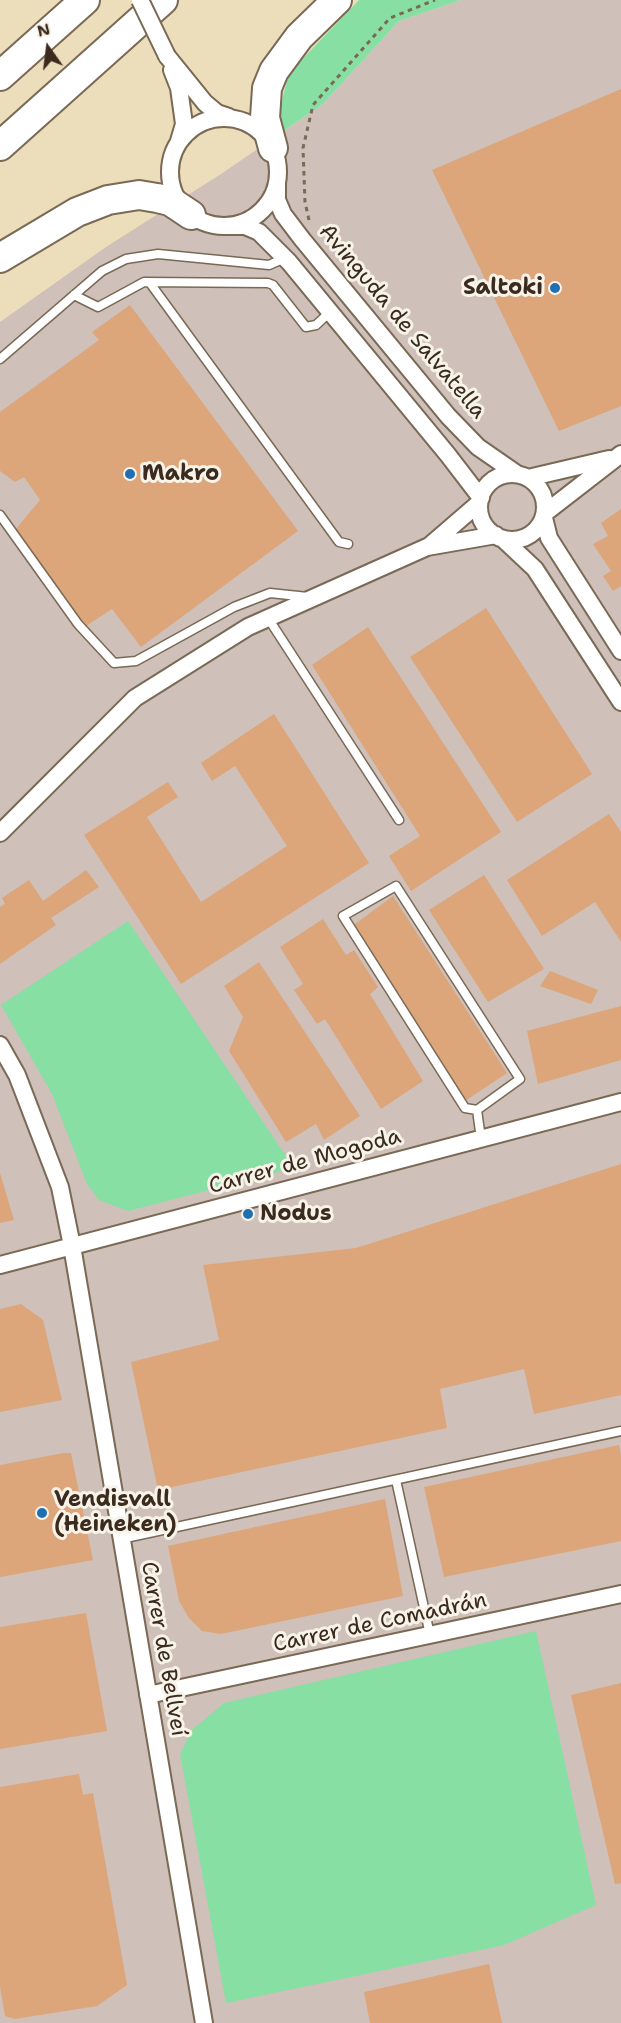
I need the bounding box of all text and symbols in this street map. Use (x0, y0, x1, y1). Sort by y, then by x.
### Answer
north arrow (18, 18, 78, 78)
text: N (35, 18, 52, 42)
street label: Avinguda de Salvatella (313, 219, 491, 425)
place label: Saltoki (463, 275, 543, 301)
marker: Saltoki (548, 281, 562, 295)
place label: Makro (142, 461, 219, 487)
marker: Makro (123, 467, 137, 481)
street label: Carrer de Mogoda (206, 1124, 404, 1200)
place label: Nodus (260, 1201, 332, 1227)
marker: Nodus (241, 1207, 255, 1221)
place label: Vendisvall (Heineken) (54, 1487, 177, 1538)
marker: Vendisvall (Heineken) (35, 1506, 49, 1520)
street label: Carrer de Bellveí (135, 1560, 191, 1738)
street label: Carrer de Comadrán (271, 1587, 489, 1659)

